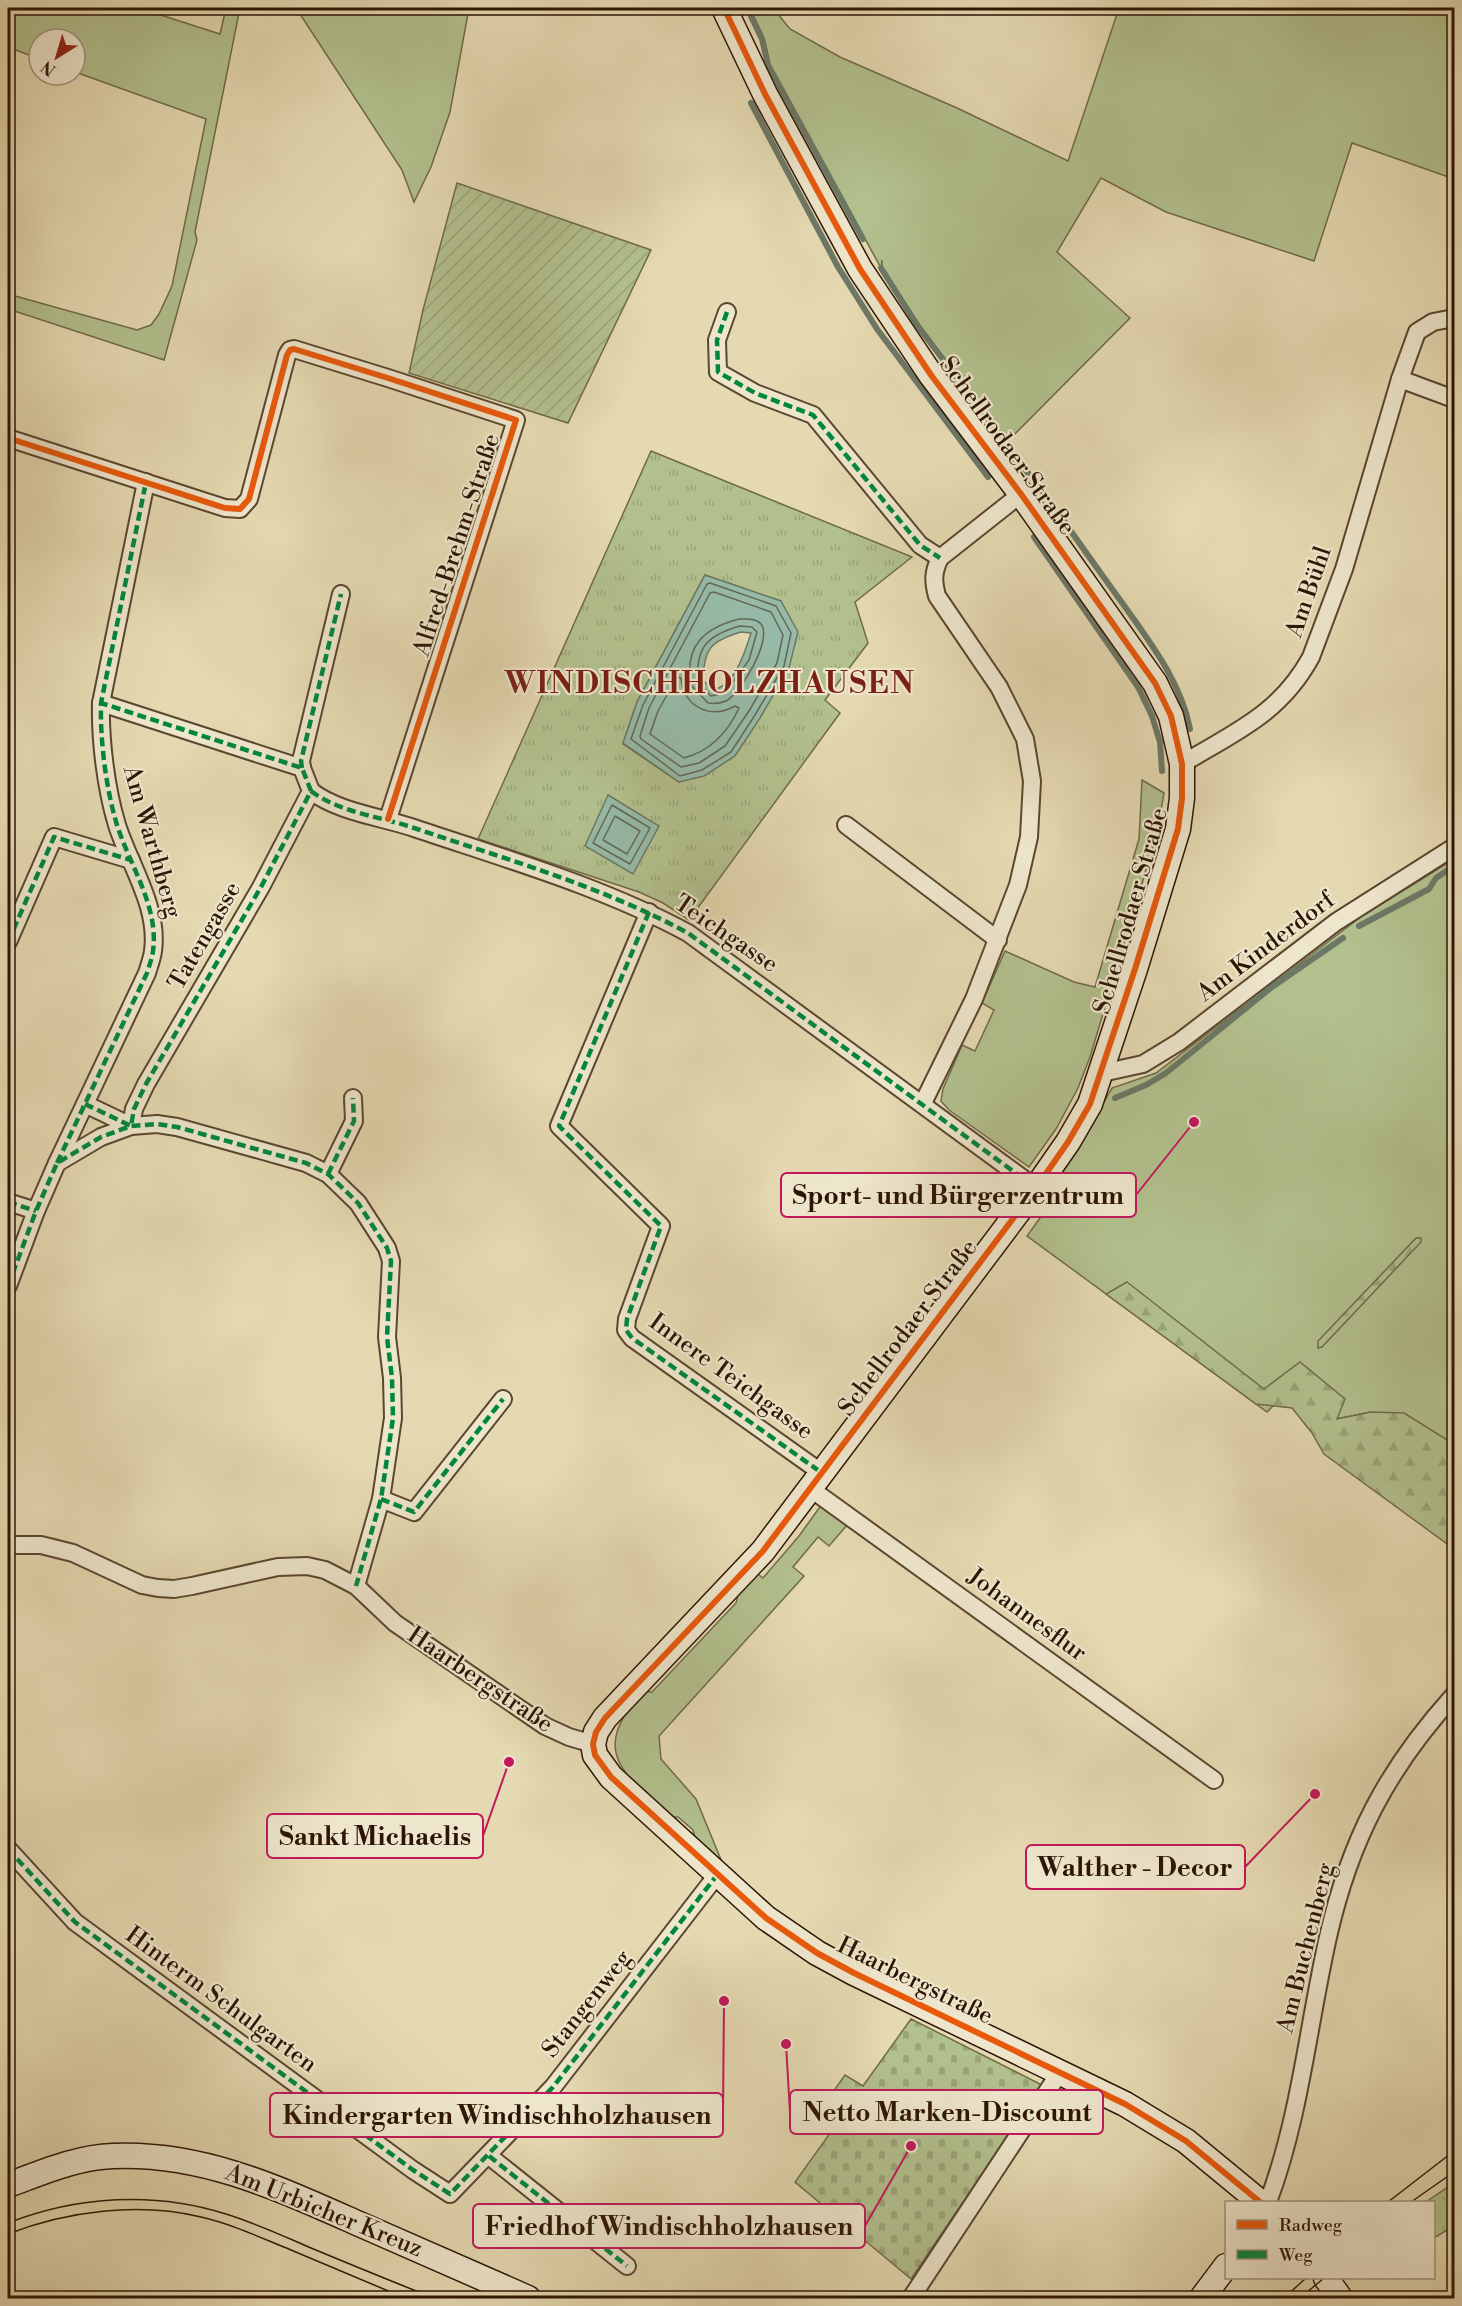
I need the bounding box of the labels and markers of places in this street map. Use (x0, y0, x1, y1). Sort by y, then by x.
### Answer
callout: Sport- und Bürgerzentrum (781, 1173, 1136, 1217)
callout: Sankt Michaelis (267, 1814, 483, 1858)
callout: Walther - Decor (1026, 1845, 1245, 1889)
callout: Netto Marken-Discount (790, 2090, 1103, 2134)
callout: Kindergarten Windischholzhausen (270, 2093, 723, 2137)
callout: Friedhof Windischholzhausen (473, 2204, 865, 2248)

